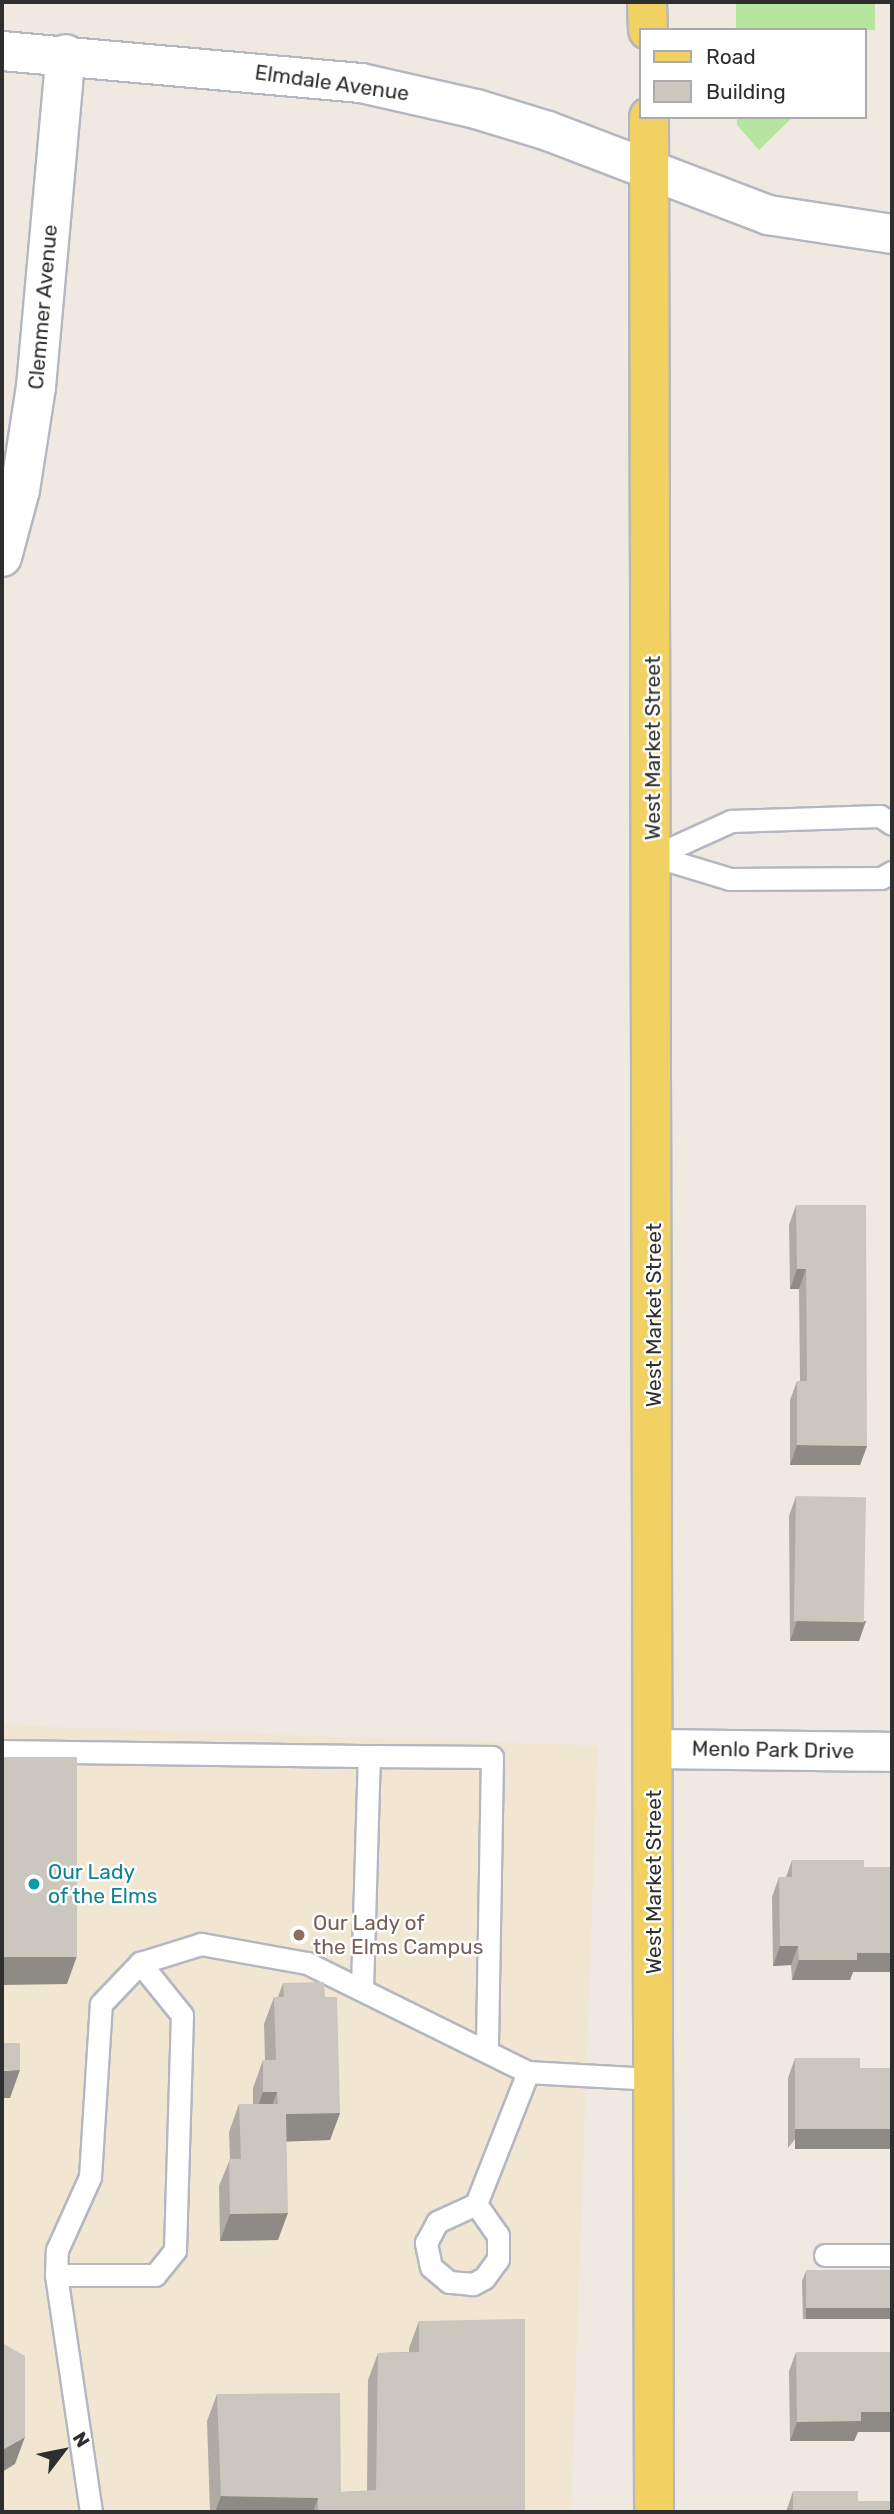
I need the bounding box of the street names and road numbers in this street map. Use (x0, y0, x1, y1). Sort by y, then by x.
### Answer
street label: Elmdale Avenue (253, 60, 411, 106)
street label: Clemmer Avenue (23, 223, 63, 391)
street label: West Market Street (640, 656, 666, 840)
street label: West Market Street (641, 1223, 667, 1407)
street label: Menlo Park Drive (691, 1736, 855, 1764)
street label: West Market Street (641, 1790, 667, 1974)

